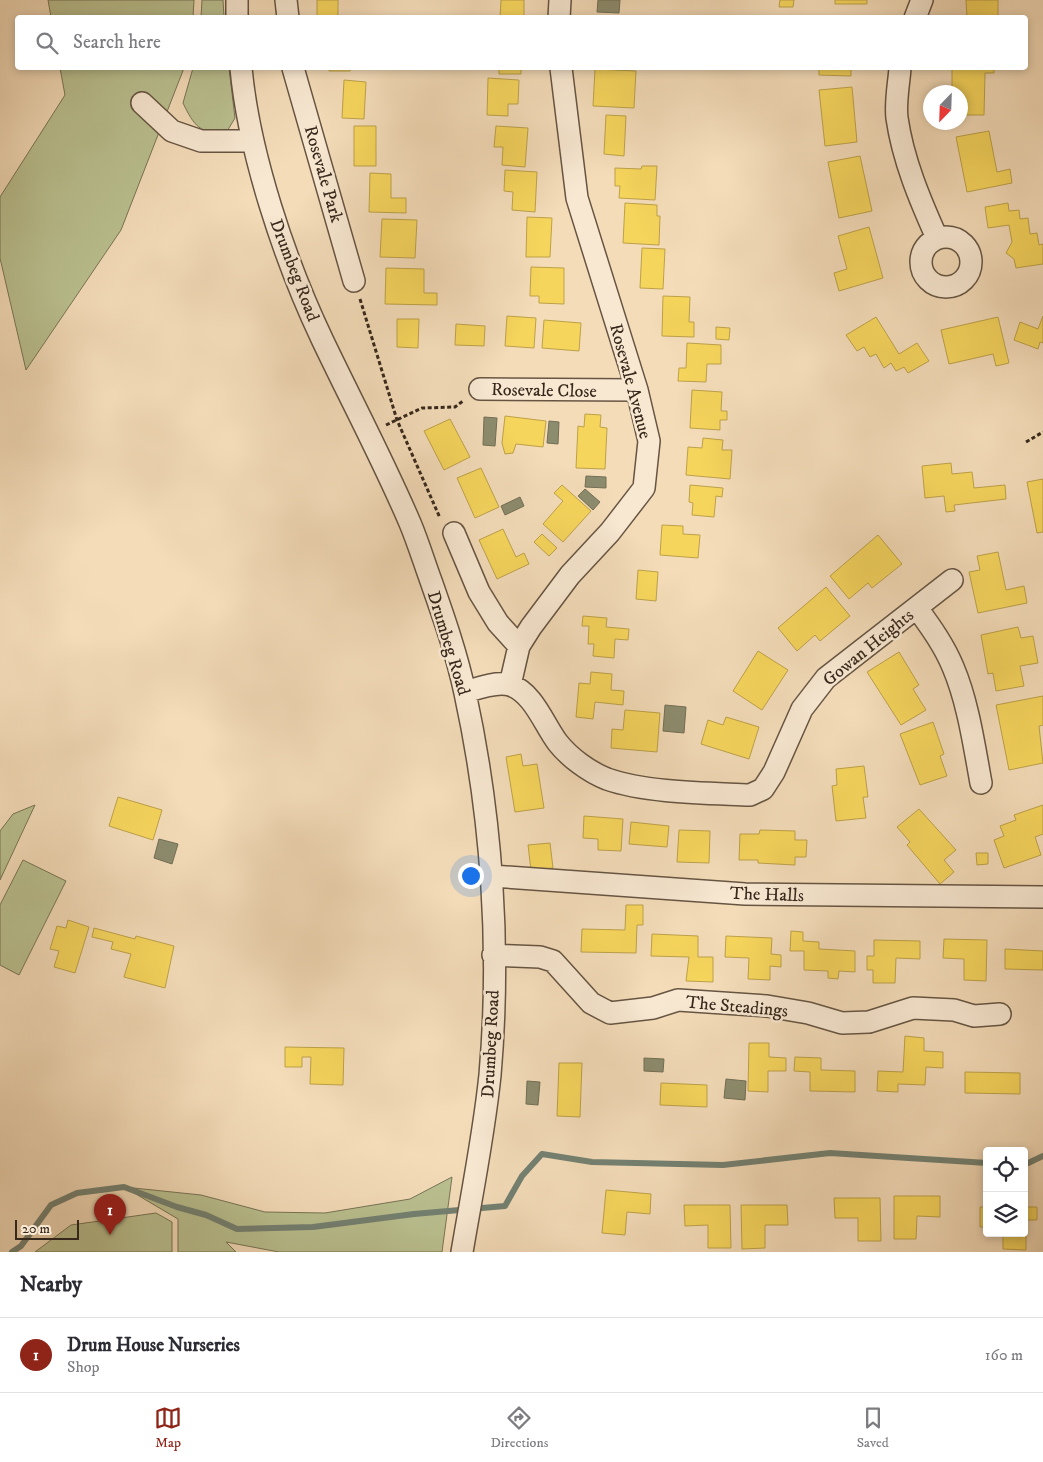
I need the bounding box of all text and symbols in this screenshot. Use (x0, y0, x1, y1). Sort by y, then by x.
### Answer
search box (15, 15, 1028, 70)
icon: search (33, 29, 61, 57)
text: Search here (73, 31, 161, 54)
north arrow (923, 85, 968, 130)
street label: Rosevale Park (299, 123, 347, 225)
street label: Drumbeg Road (264, 216, 324, 325)
street label: Rosevale Avenue (604, 321, 656, 441)
street label: Rosevale Close (491, 379, 597, 403)
street label: Drumbeg Road (422, 588, 474, 698)
street label: Gowan Heights (819, 604, 919, 691)
your location (458, 863, 484, 889)
street label: The Halls (730, 883, 804, 907)
street label: Drumbeg Road (477, 990, 505, 1099)
street label: The Steadings (685, 992, 789, 1022)
map controls (983, 1147, 1028, 1237)
button: locate (983, 1147, 1028, 1192)
button: layers (983, 1192, 1028, 1237)
pin: 1 (94, 1194, 126, 1235)
scale bar (15, 1217, 79, 1240)
text: 20 m (22, 1220, 50, 1238)
text: Nearby (20, 1272, 82, 1298)
text: Drum House Nurseries (67, 1334, 240, 1357)
text: 1 (33, 1345, 39, 1365)
text: 160 m (985, 1345, 1023, 1365)
text: Shop (67, 1357, 100, 1377)
tab: Map (154, 1404, 182, 1452)
tab: Directions (490, 1404, 548, 1452)
tab: Saved (857, 1404, 889, 1452)

